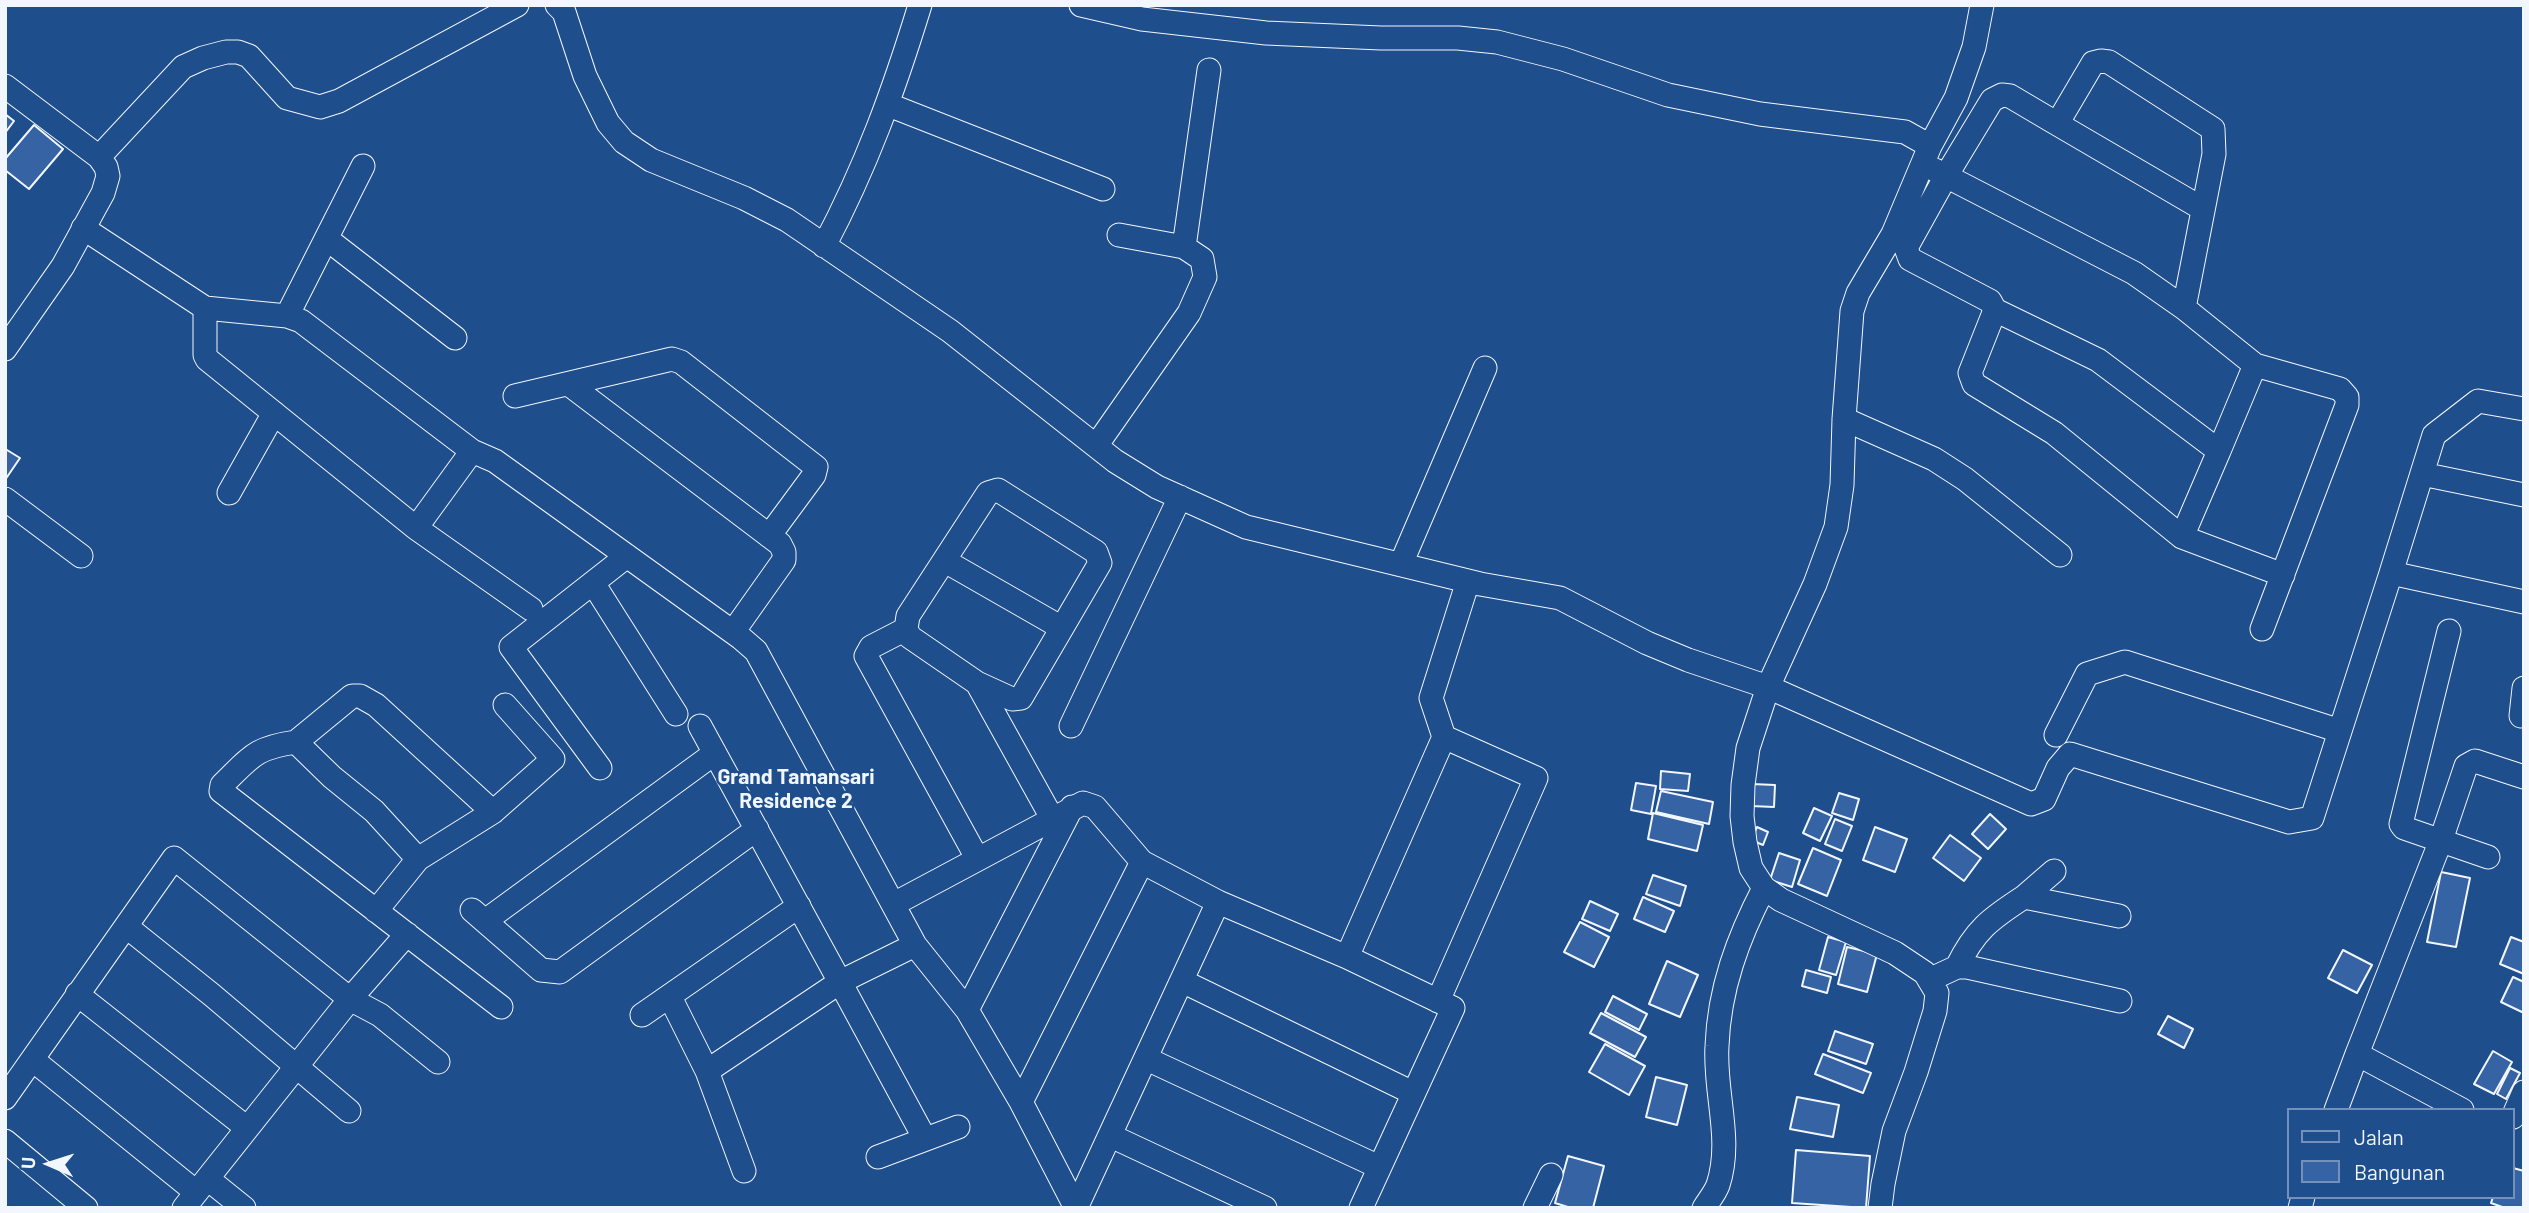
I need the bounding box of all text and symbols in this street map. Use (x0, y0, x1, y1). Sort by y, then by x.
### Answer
district label: Grand Tamansari Residence 2 (717, 764, 875, 814)
legend (2288, 1108, 2515, 1199)
text: Jalan (2354, 1124, 2404, 1149)
north arrow (14, 1129, 84, 1199)
text: U (16, 1156, 39, 1169)
text: Bangunan (2354, 1159, 2445, 1184)

